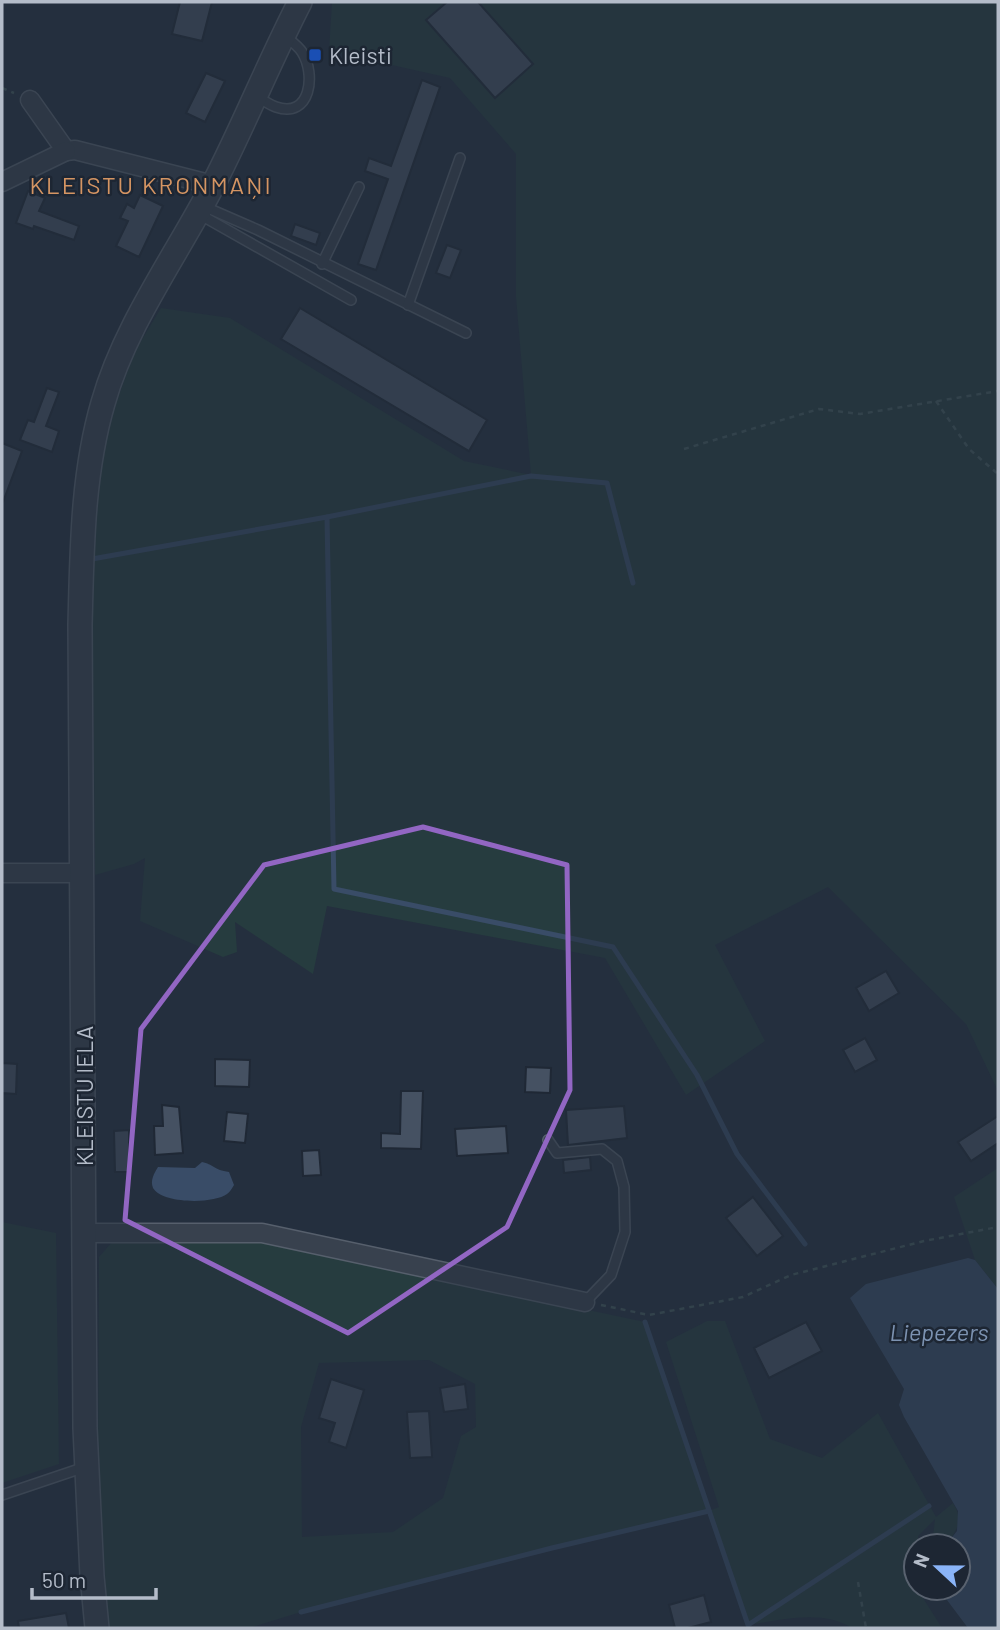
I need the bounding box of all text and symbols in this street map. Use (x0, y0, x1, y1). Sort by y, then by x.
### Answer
place label: Kleisti (329, 41, 392, 69)
marker: Kleisti (307, 47, 323, 63)
district label: KLEISTU KRONMAŅI (29, 170, 273, 199)
street label: KLEISTU IELA (70, 1026, 98, 1166)
water label: Liepezers (889, 1317, 989, 1346)
north arrow (902, 1532, 972, 1602)
text: N (908, 1550, 934, 1571)
scale bar (32, 1556, 156, 1600)
text: 50 m (42, 1567, 86, 1592)

